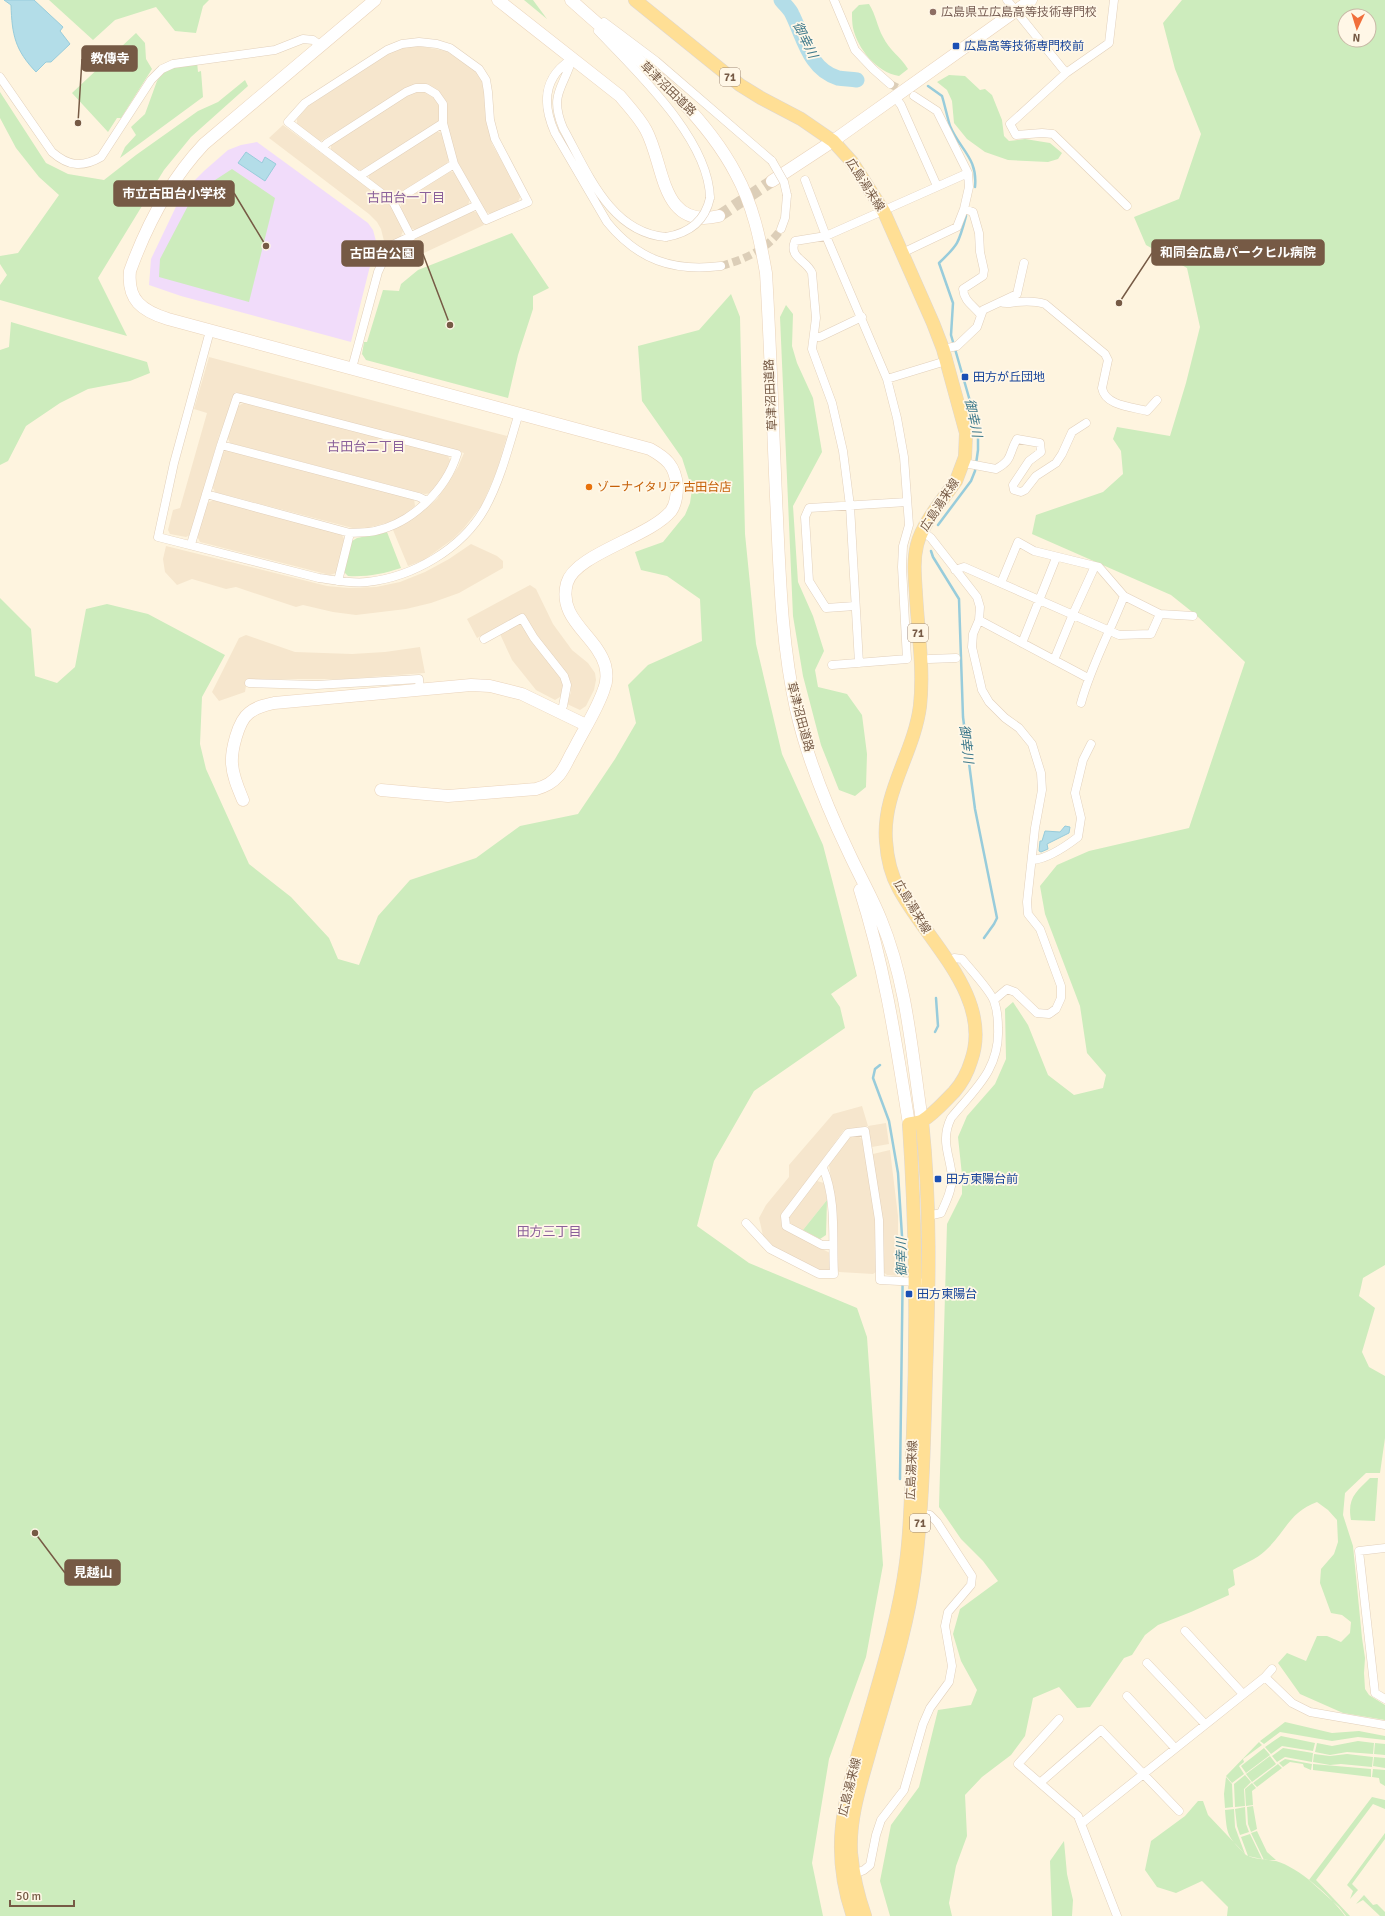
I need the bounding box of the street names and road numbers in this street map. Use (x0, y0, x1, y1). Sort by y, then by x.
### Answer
street label: 草津沼田道路 (637, 59, 699, 119)
road number: 71 (720, 68, 740, 86)
street label: 広島湯来線 (842, 156, 888, 214)
street label: 草津沼田道路 (762, 359, 780, 431)
street label: 広島湯来線 (917, 476, 963, 534)
road number: 71 (908, 624, 928, 642)
street label: 草津沼田道路 (783, 680, 817, 754)
street label: 広島湯来線 (890, 877, 934, 937)
street label: 広島湯来線 (903, 1440, 921, 1500)
road number: 71 (910, 1514, 930, 1532)
street label: 広島湯来線 (835, 1756, 865, 1818)

